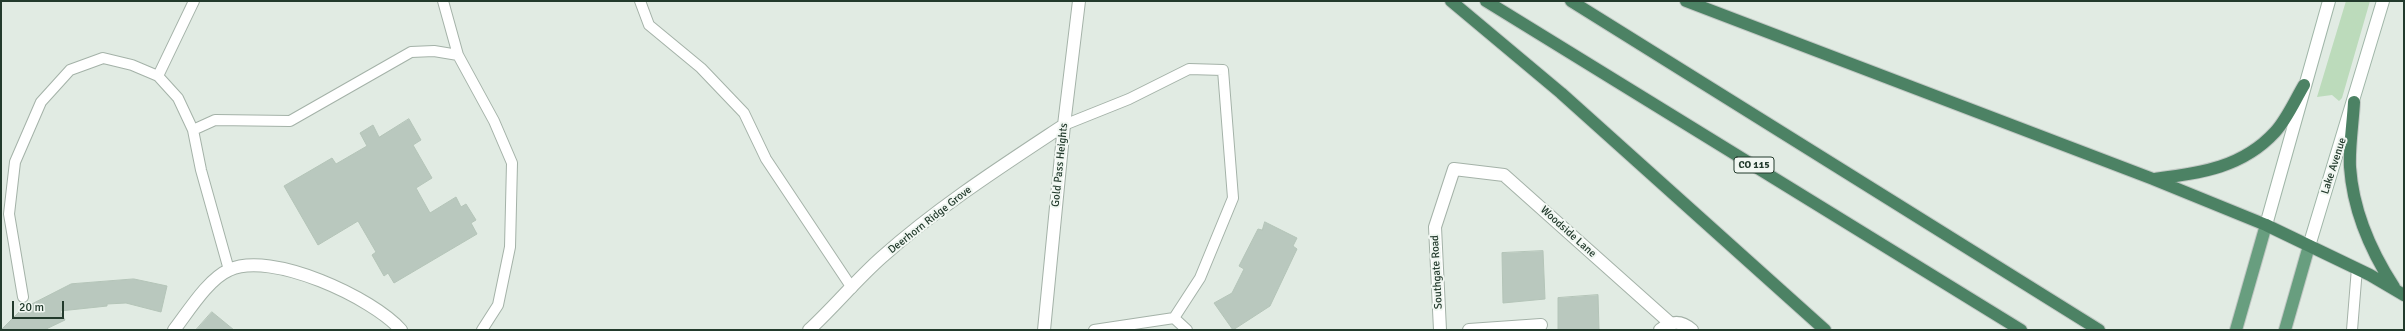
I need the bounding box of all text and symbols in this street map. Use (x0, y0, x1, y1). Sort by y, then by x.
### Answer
street label: Gold Pass Heights (1049, 122, 1071, 208)
street label: Lake Avenue (2319, 136, 2349, 196)
road number: CO 115 (1734, 157, 1774, 173)
street label: Deerhorn Ridge Grove (886, 183, 974, 257)
street label: Woodside Lane (1537, 204, 1599, 260)
street label: Southgate Road (1428, 235, 1446, 309)
scale bar (14, 293, 66, 319)
text: 20 m (19, 300, 44, 315)

